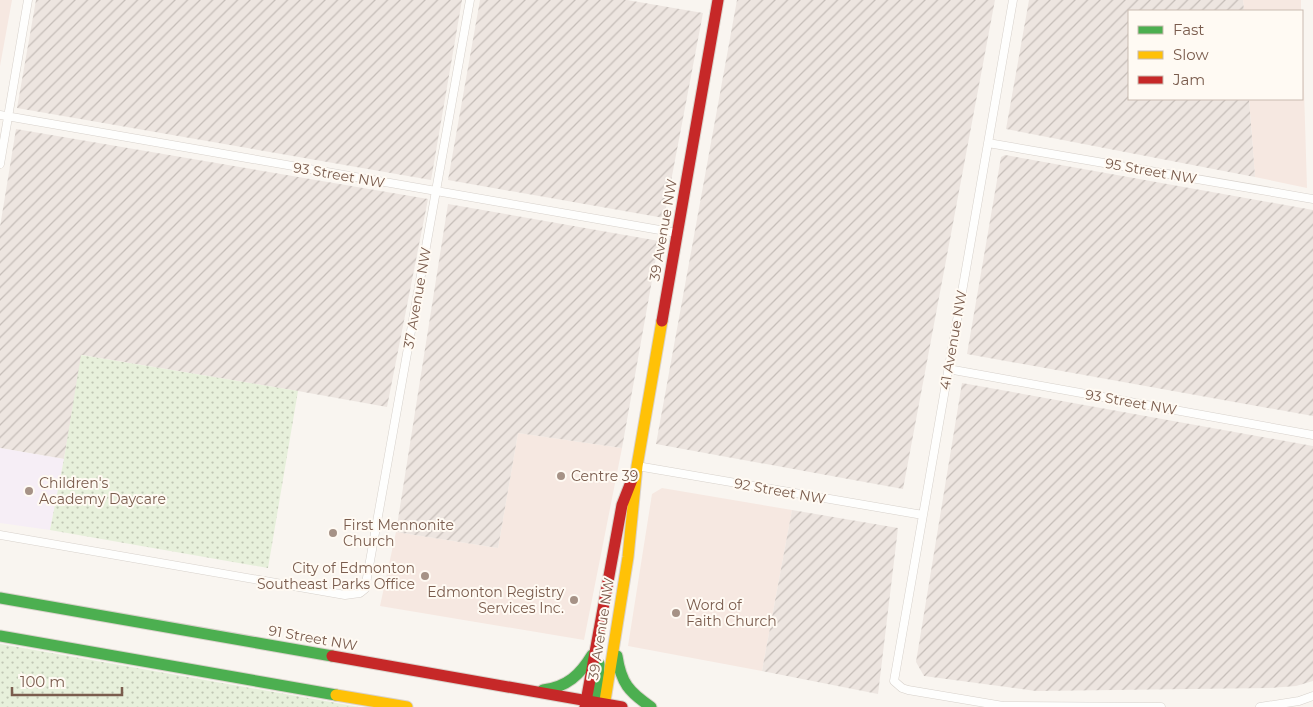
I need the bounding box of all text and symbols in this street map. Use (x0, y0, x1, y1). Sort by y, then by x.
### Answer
legend (1128, 10, 1303, 100)
text: Fast (1173, 20, 1204, 39)
text: Slow (1173, 45, 1209, 64)
text: Jam (1172, 70, 1205, 89)
street label: 95 Street NW (1104, 154, 1199, 188)
street label: 93 Street NW (292, 158, 387, 192)
street label: 39 Avenue NW (645, 177, 681, 282)
street label: 37 Avenue NW (399, 245, 435, 350)
street label: 41 Avenue NW (935, 288, 971, 391)
street label: 93 Street NW (1084, 385, 1179, 419)
place label: Centre 39 (571, 467, 638, 485)
marker: Centre 39 (555, 470, 567, 482)
place label: Children's Academy Daycare (39, 474, 166, 508)
street label: 92 Street NW (733, 474, 828, 508)
marker: Children's Academy Daycare (23, 485, 35, 497)
place label: First Mennonite Church (343, 516, 454, 550)
marker: First Mennonite Church (327, 527, 339, 539)
place label: City of Edmonton Southeast Parks Office (257, 559, 415, 593)
marker: City of Edmonton Southeast Parks Office (419, 570, 431, 582)
street label: 39 Avenue NW (584, 576, 618, 681)
place label: Edmonton Registry Services Inc. (427, 583, 564, 617)
marker: Edmonton Registry Services Inc. (568, 594, 580, 606)
place label: Word of Faith Church (686, 596, 777, 630)
marker: Word of Faith Church (670, 607, 682, 619)
street label: 91 Street NW (267, 621, 359, 655)
scale bar (12, 664, 122, 696)
text: 100 m (20, 672, 65, 691)

